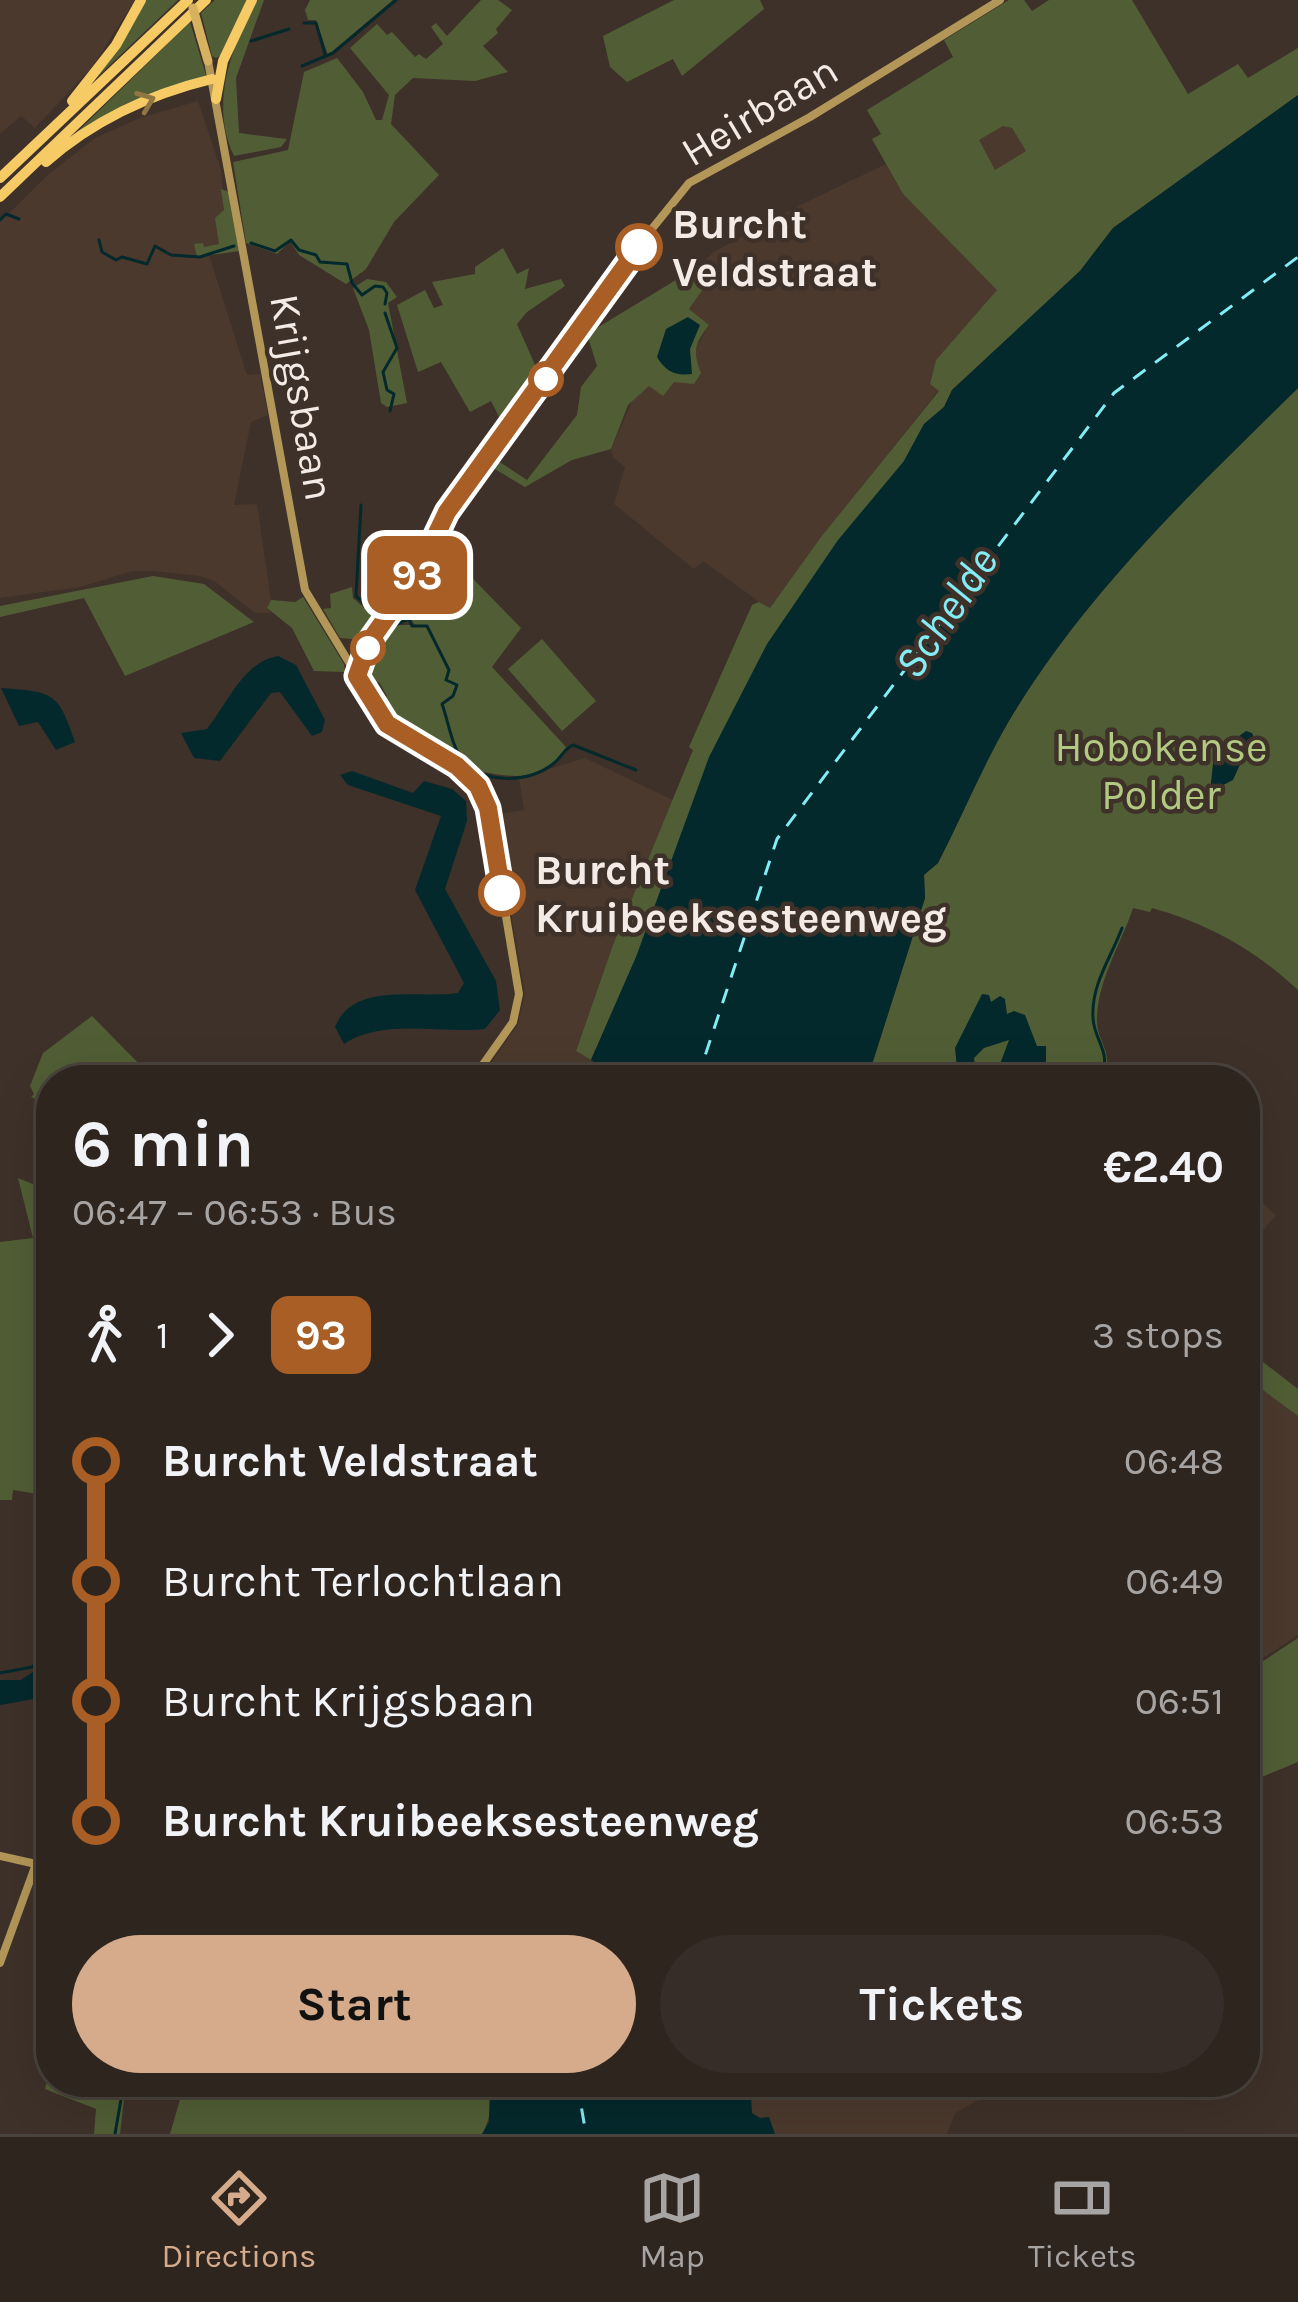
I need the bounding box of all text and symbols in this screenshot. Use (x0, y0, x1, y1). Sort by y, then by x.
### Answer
street label: Heirbaan (672, 45, 847, 177)
one-way arrow (134, 90, 155, 115)
place label: Burcht Veldstraat (672, 199, 877, 297)
marker: Burcht Veldstraat (617, 225, 661, 269)
street label: Krijgsbaan (259, 290, 345, 504)
unlabelled marker (530, 363, 562, 395)
line badge: 93 (363, 536, 471, 614)
water label: Schelde (883, 537, 1008, 688)
text: 93 (391, 550, 443, 600)
unlabelled marker (352, 632, 384, 664)
park label: Hobokense Polder (1054, 722, 1268, 820)
place label: Burcht Kruibeeksesteenweg (535, 845, 947, 943)
marker: Burcht Kruibeeksesteenweg (480, 871, 524, 915)
text: 6 min (72, 1105, 254, 1183)
text: €2.40 (1103, 1141, 1224, 1193)
text: 06:47 – 06:53 · Bus (72, 1189, 397, 1235)
icon: walk (72, 1302, 138, 1368)
icon: forward (187, 1302, 253, 1368)
text: 93 (295, 1310, 347, 1360)
text: 1 (156, 1312, 169, 1358)
text: 3 stops (1092, 1312, 1224, 1358)
text: Burcht Veldstraat (162, 1435, 538, 1487)
text: 06:48 (1124, 1438, 1224, 1484)
text: Burcht Terlochtlaan (162, 1555, 564, 1607)
text: 06:49 (1125, 1558, 1224, 1604)
text: Burcht Krijgsbaan (162, 1675, 535, 1727)
text: 06:51 (1135, 1678, 1224, 1724)
text: Burcht Kruibeeksesteenweg (162, 1795, 759, 1847)
text: 06:53 (1124, 1798, 1224, 1844)
button: Start (72, 1935, 636, 2073)
button: Tickets (660, 1935, 1224, 2073)
tab: Directions (161, 2165, 316, 2275)
tab: Map (639, 2165, 705, 2275)
tab: Tickets (1028, 2165, 1137, 2275)

